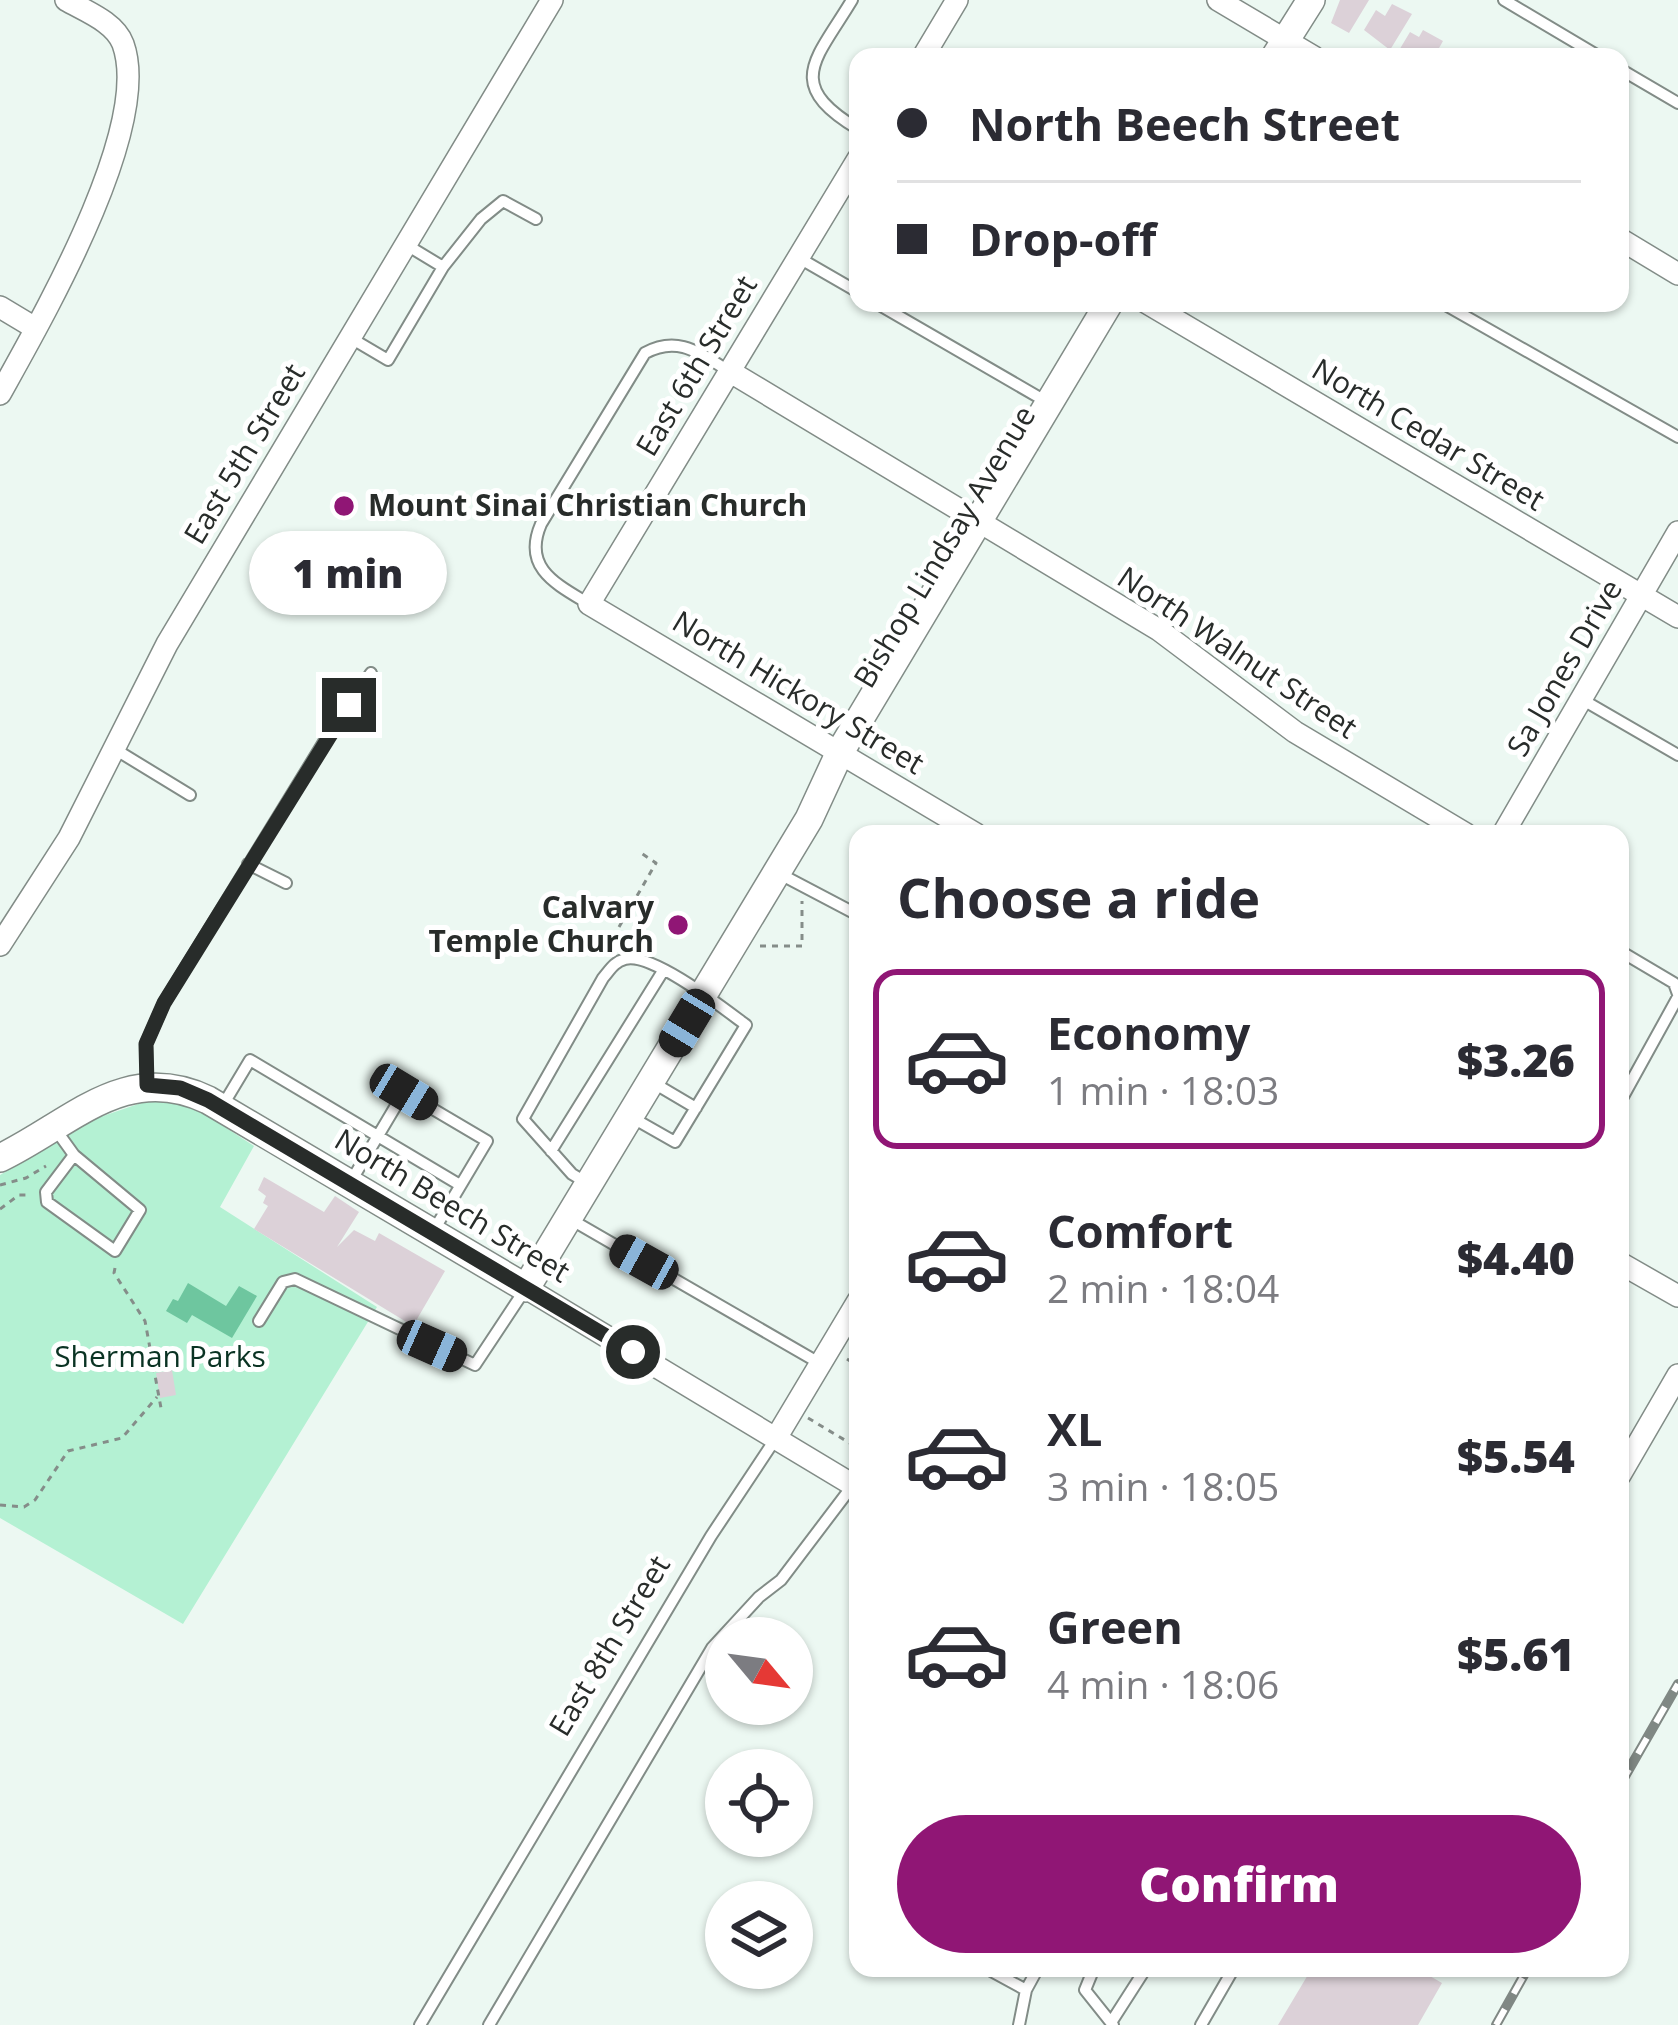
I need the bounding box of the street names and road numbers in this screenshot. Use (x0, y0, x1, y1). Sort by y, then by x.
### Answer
street label: East 6th Street (626, 267, 766, 463)
street label: North Cedar Street (1305, 348, 1553, 519)
street label: East 5th Street (174, 355, 314, 551)
street label: Bishop Lindsay Avenue (843, 398, 1044, 695)
street label: North Walnut Street (1110, 556, 1366, 747)
street label: Sa Jones Drive (1496, 571, 1631, 763)
street label: North Hickory Street (665, 600, 932, 783)
street label: North Beech Street (328, 1118, 578, 1291)
street label: East 8th Street (539, 1547, 679, 1743)

